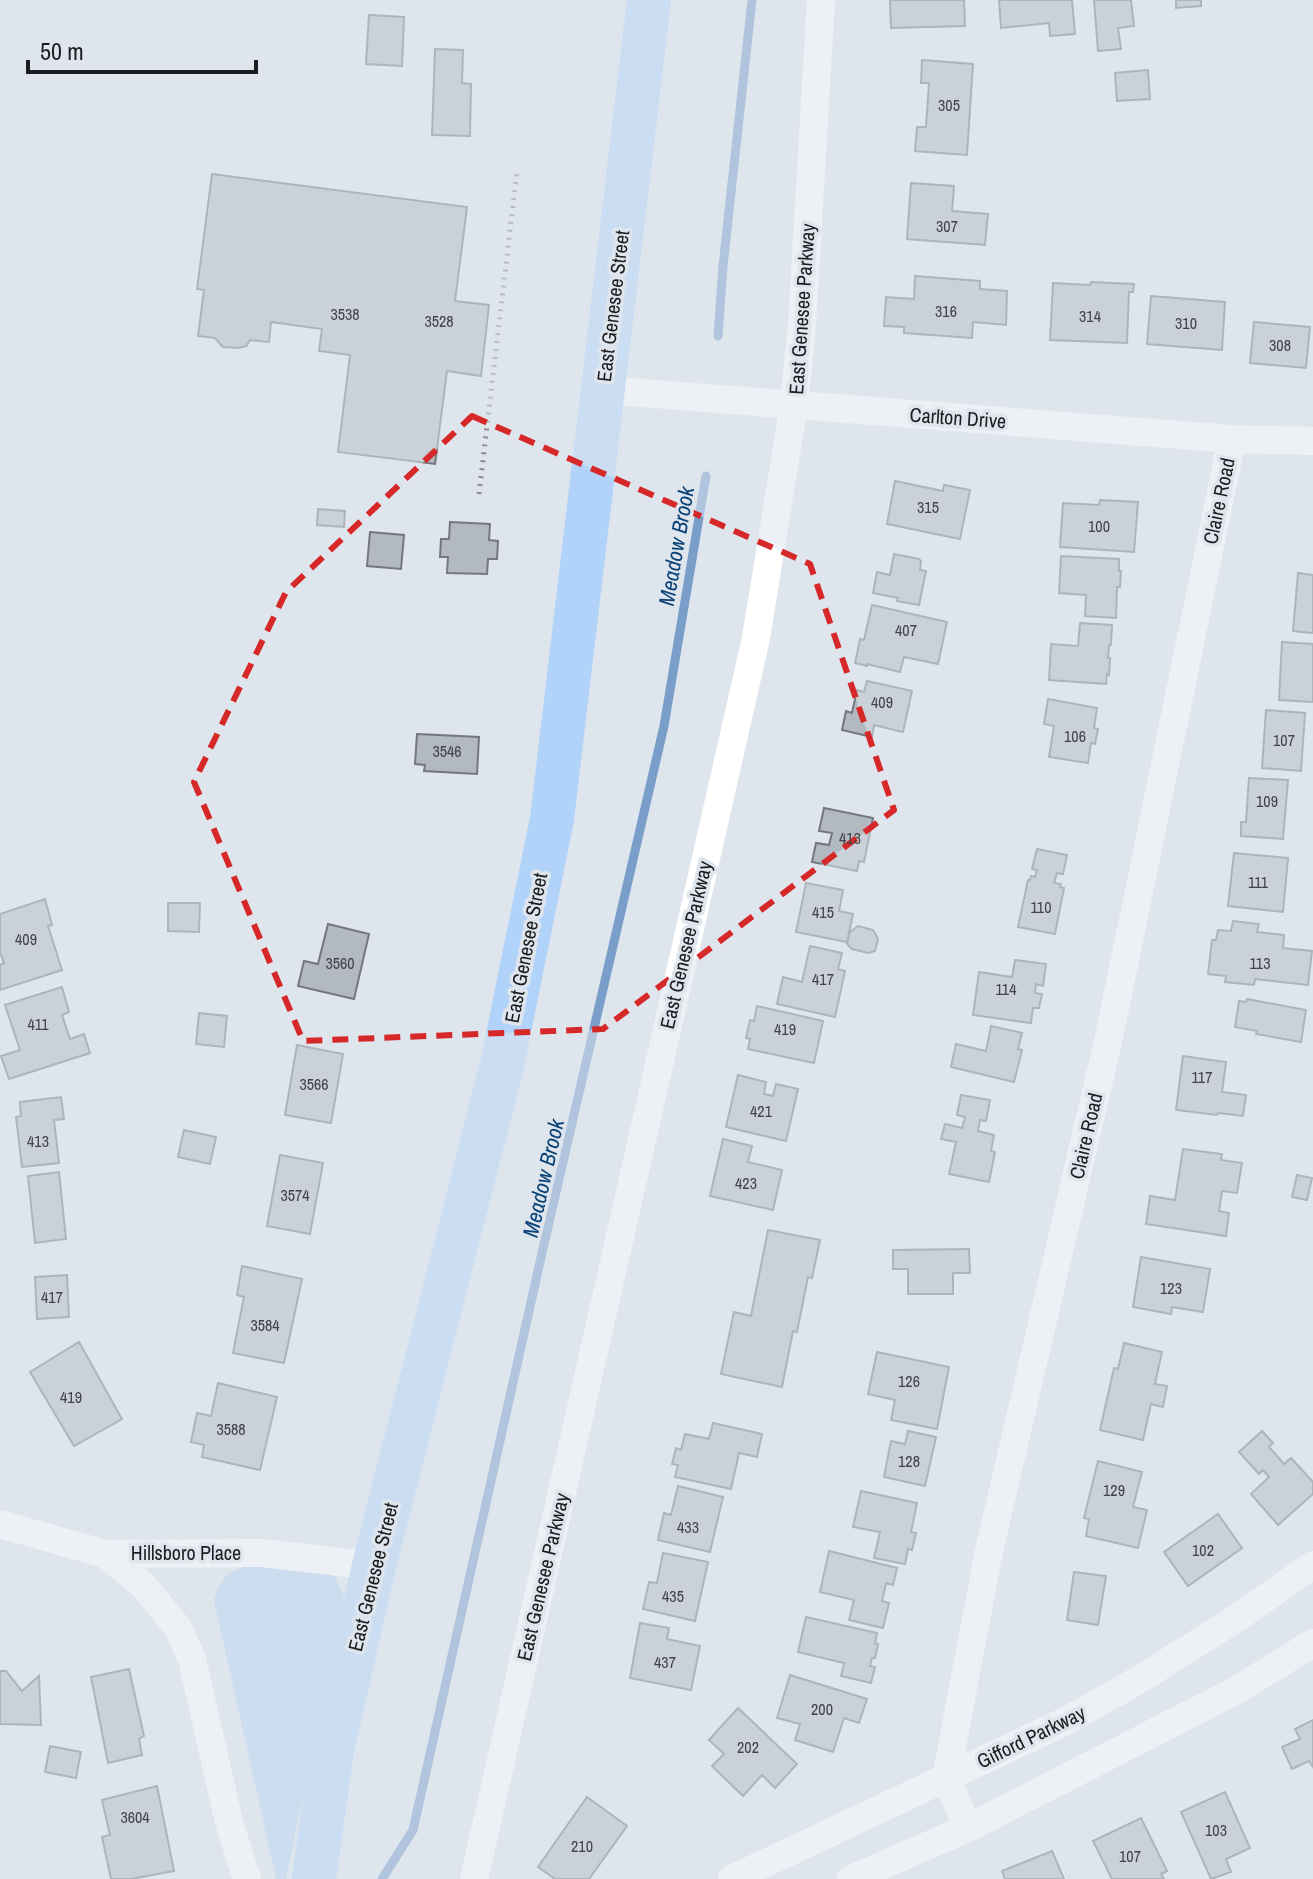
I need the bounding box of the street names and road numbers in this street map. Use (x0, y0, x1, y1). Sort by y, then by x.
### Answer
street label: East Genesee Parkway (782, 222, 821, 395)
street label: East Genesee Street (590, 228, 635, 383)
street label: Carlton Drive (909, 401, 1007, 434)
street label: Claire Road (1196, 455, 1241, 546)
street label: East Genesee Parkway (653, 858, 718, 1031)
street label: East Genesee Street (498, 870, 553, 1025)
street label: Claire Road (1063, 1090, 1109, 1182)
street label: East Genesee Parkway (510, 1490, 575, 1663)
street label: East Genesee Street (341, 1499, 404, 1654)
street label: Hillsboro Place (131, 1539, 241, 1566)
street label: Gifford Parkway (972, 1698, 1090, 1774)

